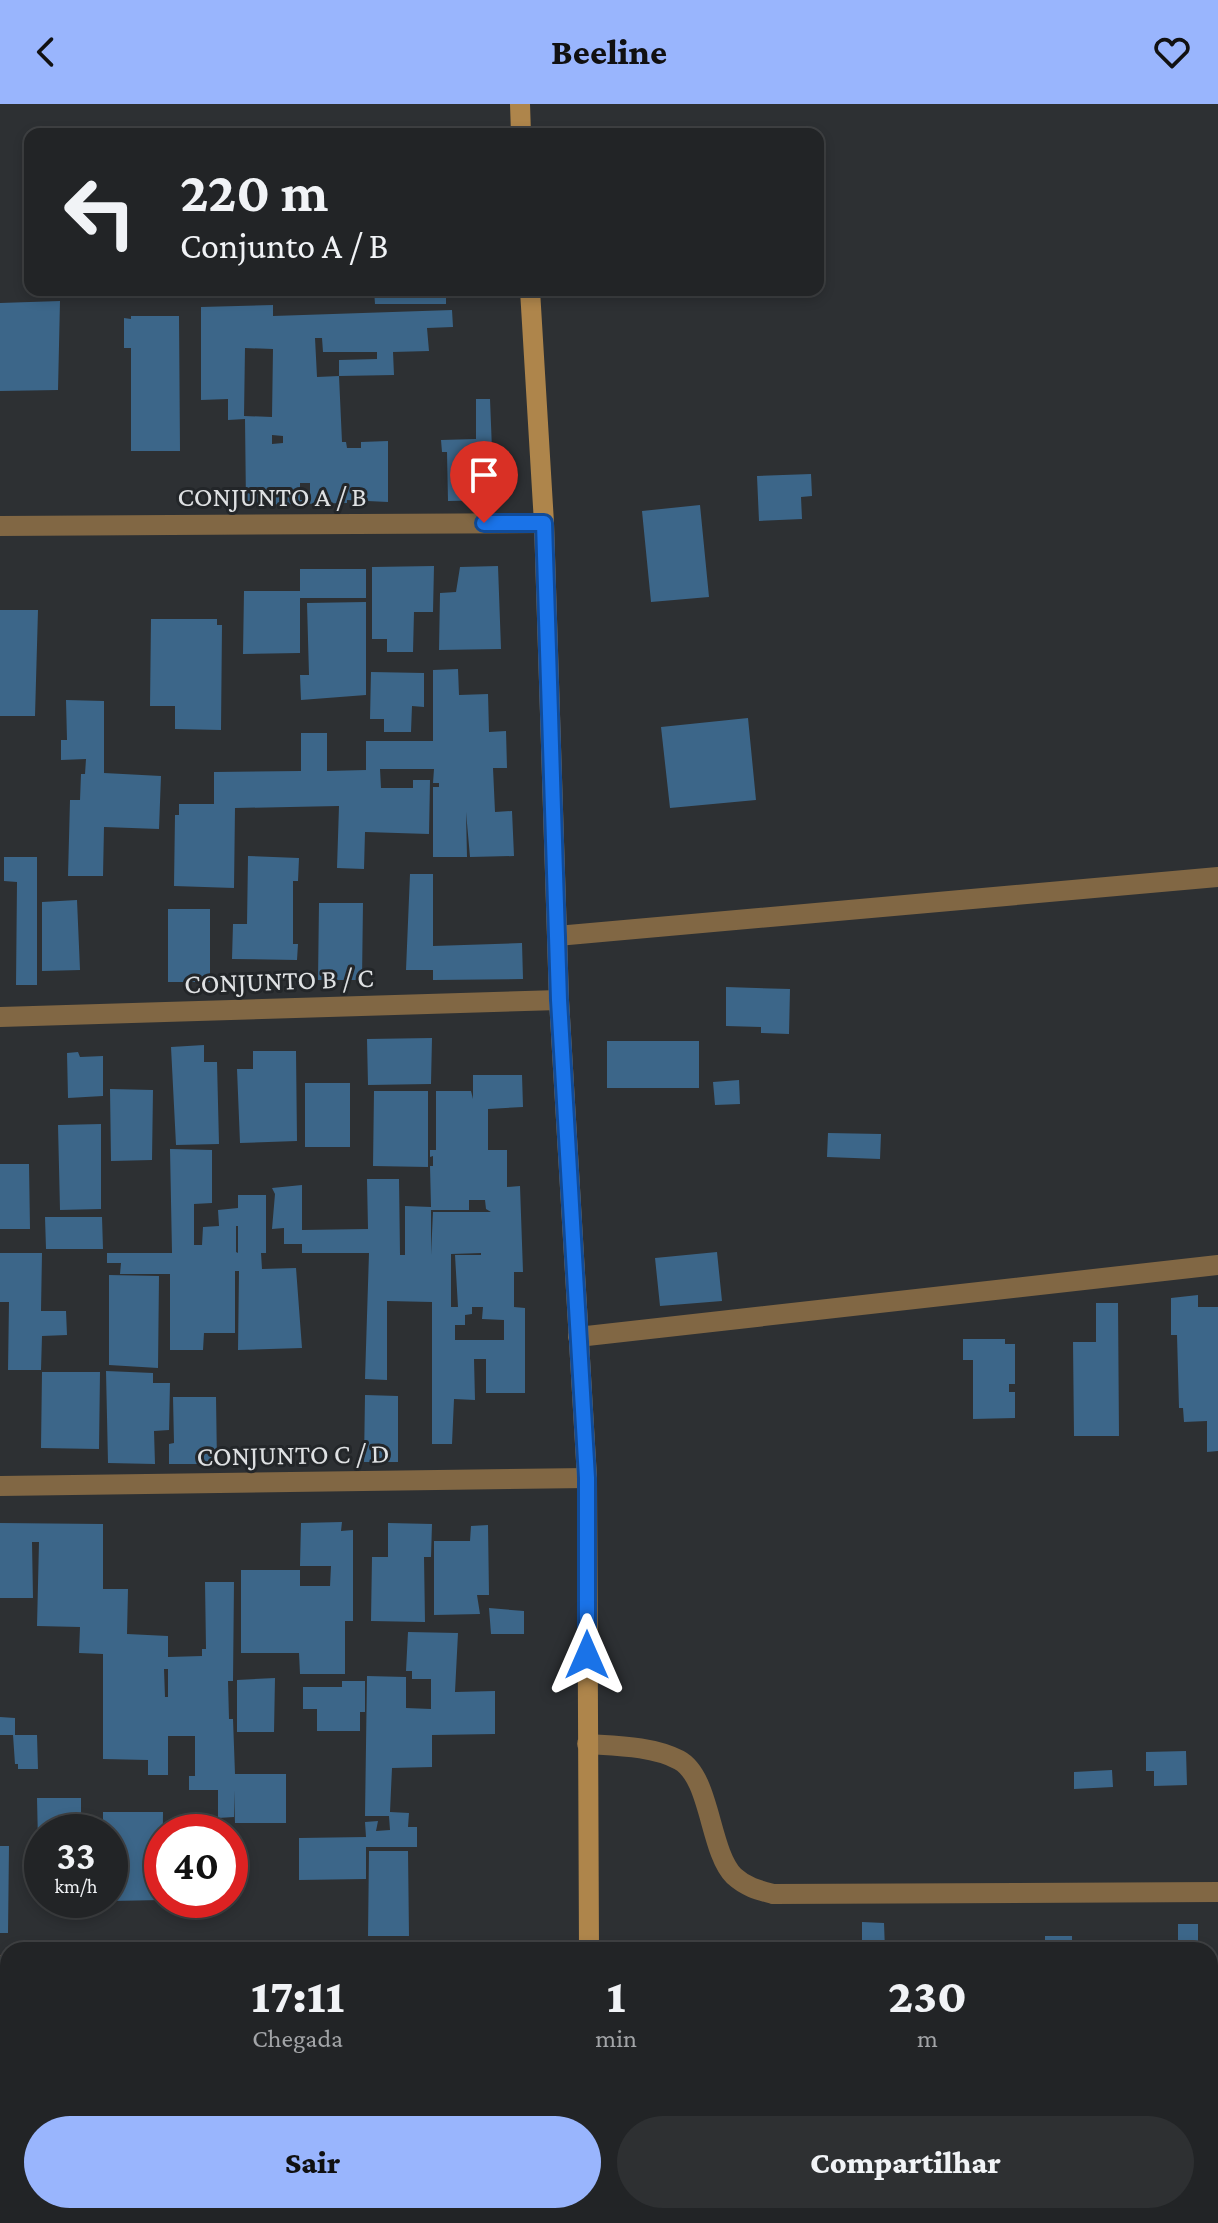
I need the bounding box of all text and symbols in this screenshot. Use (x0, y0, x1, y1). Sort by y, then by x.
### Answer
icon: back (24, 30, 68, 74)
icon: heart (1150, 30, 1194, 74)
text: Beeline (551, 32, 667, 72)
icon: left (48, 160, 152, 264)
text: 220 m (180, 161, 329, 223)
text: Conjunto A / B (180, 226, 388, 266)
pin (450, 441, 518, 523)
icon: arrive (462, 453, 506, 497)
street label: CONJUNTO A / B (177, 481, 367, 512)
street label: CONJUNTO B / C (184, 962, 374, 999)
street label: CONJUNTO C / D (196, 1437, 390, 1472)
position arrow (545, 1613, 629, 1697)
speed limit sign: 40 (144, 1814, 248, 1918)
text: 33 (57, 1833, 95, 1878)
text: km/h (54, 1875, 98, 1897)
text: 17:11 (251, 1969, 344, 2022)
text: 1 (607, 1969, 626, 2022)
text: 230 (888, 1969, 967, 2022)
text: Chegada (252, 2024, 343, 2053)
text: min (595, 2024, 637, 2053)
text: m (917, 2024, 938, 2053)
button: Sair (24, 2116, 601, 2208)
button: Compartilhar (617, 2116, 1194, 2208)

